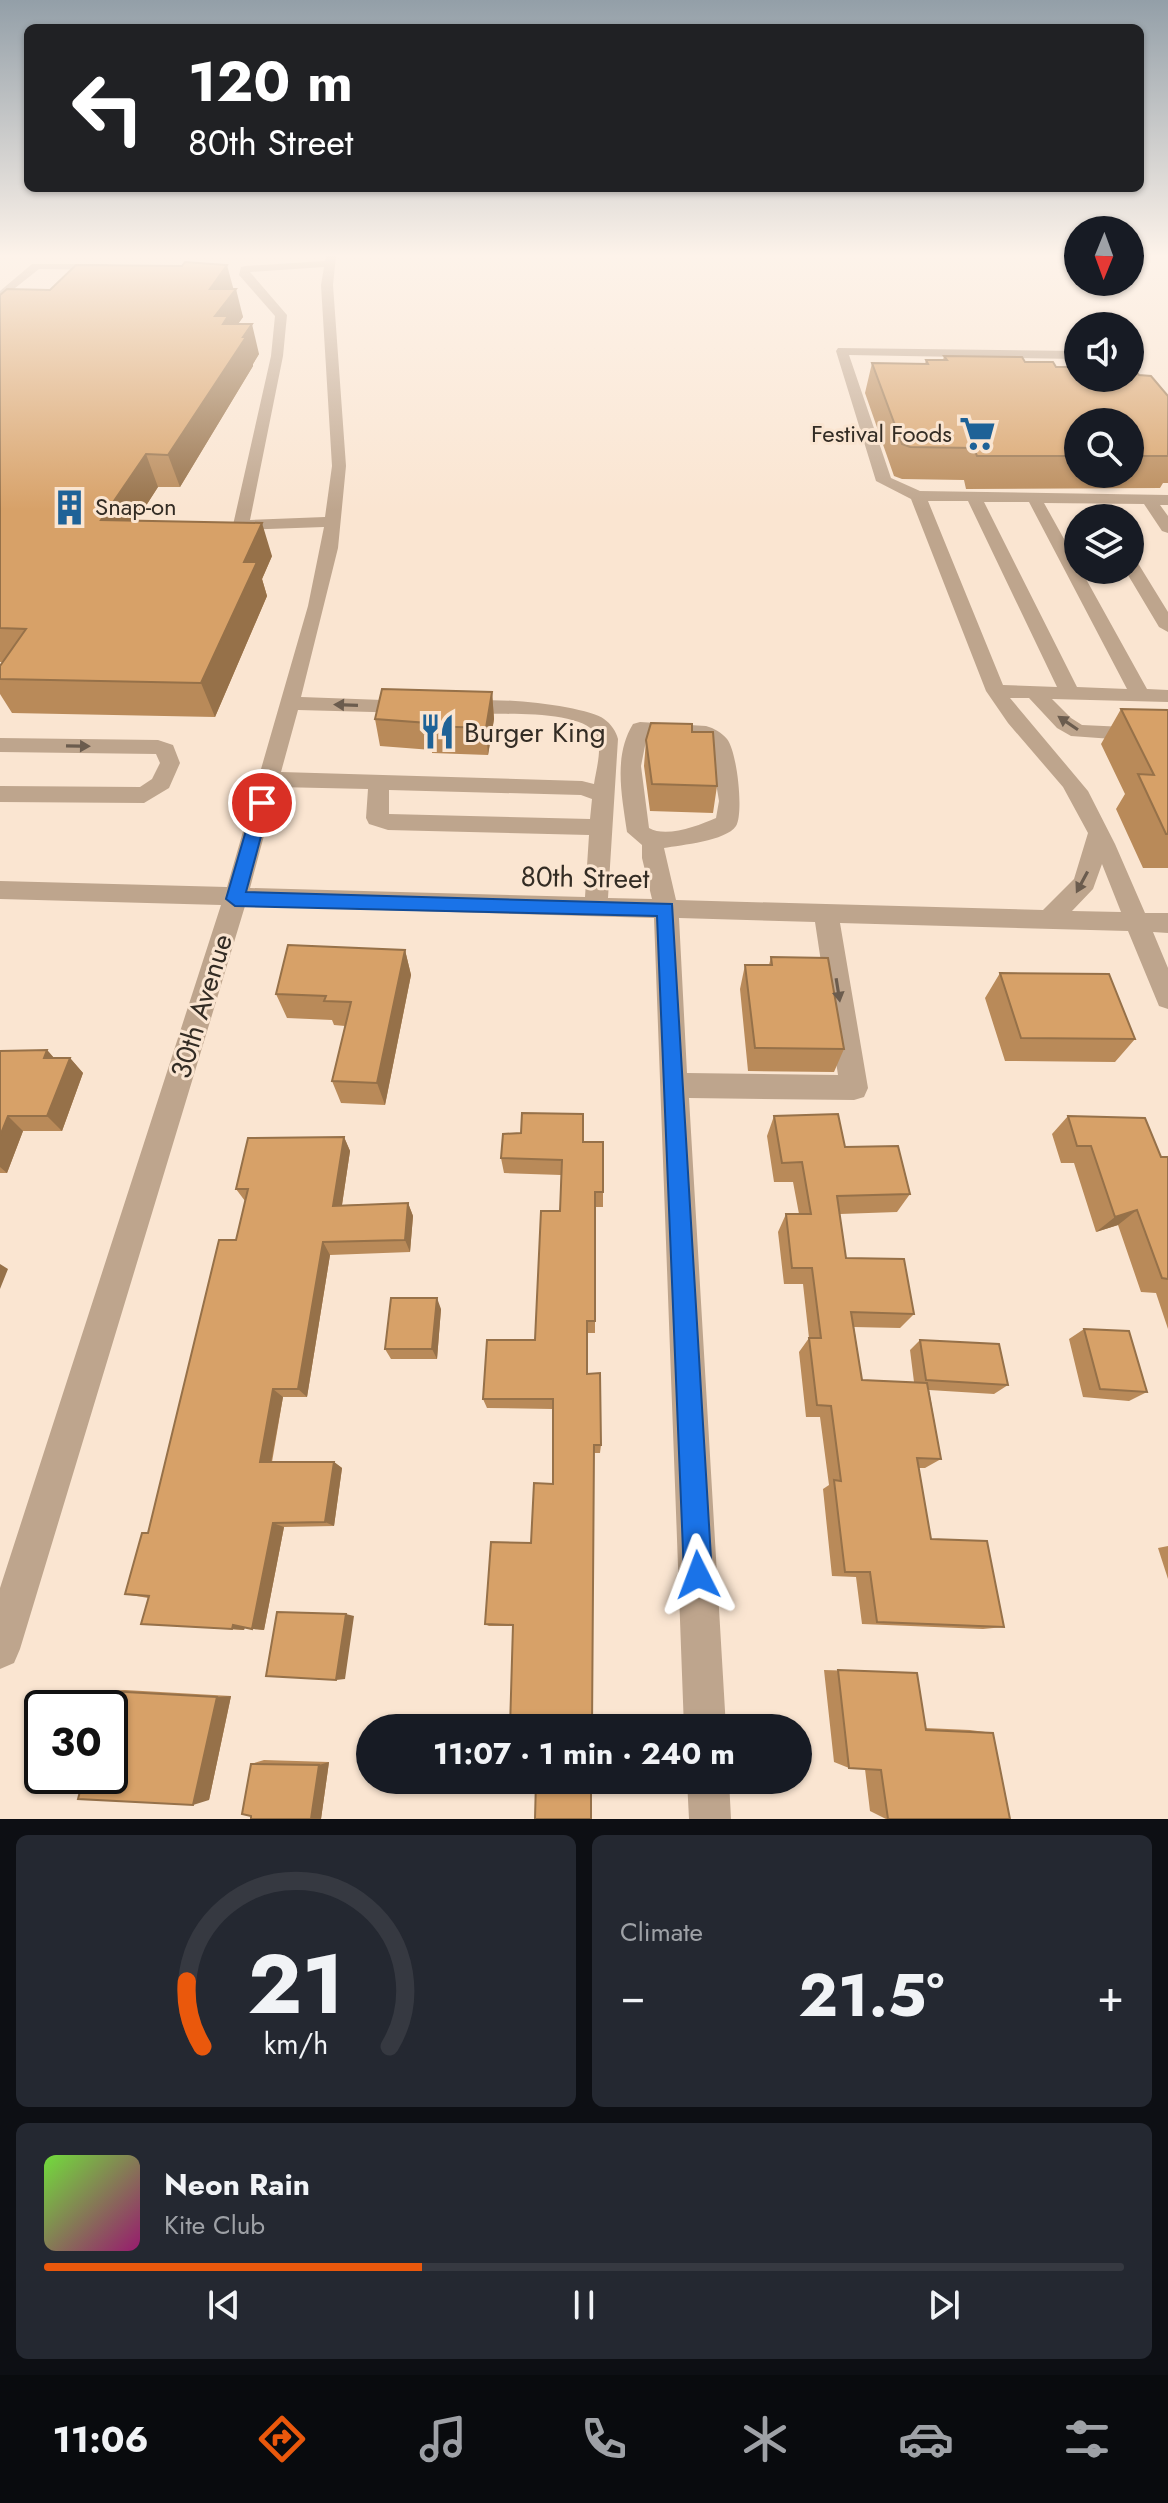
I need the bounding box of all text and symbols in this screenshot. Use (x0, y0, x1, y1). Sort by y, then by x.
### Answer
text: 120 m (188, 41, 353, 122)
icon: left (56, 56, 160, 160)
text: 80th Street (188, 116, 354, 168)
north arrow (1064, 216, 1144, 296)
map controls (1064, 216, 1144, 584)
button: sound (1064, 312, 1144, 392)
button: search (1064, 408, 1144, 488)
supermarket icon: Festival Foods (959, 415, 997, 453)
place label: Festival Foods (811, 416, 952, 451)
building icon: Snap-on (50, 488, 88, 526)
place label: Snap-on (95, 489, 177, 524)
button: layers (1064, 504, 1144, 584)
one-way arrow (333, 699, 358, 711)
place label: Burger King (464, 712, 606, 753)
restaurant icon: Burger King (419, 713, 457, 751)
one-way arrow (1058, 716, 1079, 731)
one-way arrow (66, 740, 91, 752)
pin (228, 769, 296, 837)
icon: arrive (240, 781, 284, 825)
street label: 80th Street (520, 856, 650, 899)
one-way arrow (1076, 871, 1090, 893)
street label: 30th Avenue (160, 929, 243, 1083)
one-way arrow (832, 978, 845, 1003)
position arrow (656, 1533, 740, 1617)
speed limit sign: 30 (24, 1690, 128, 1794)
text: 11:07 · 1 min · 240 m (433, 1732, 735, 1775)
text: Climate (620, 1913, 703, 1951)
text: 21 (248, 1924, 344, 2044)
text: 21.5° (799, 1952, 944, 2039)
text: − (620, 1964, 646, 2028)
text: + (1097, 1964, 1124, 2028)
text: km/h (264, 2023, 328, 2065)
text: Neon Rain (164, 2163, 310, 2206)
text: Kite Club (164, 2206, 265, 2244)
icon: previous (202, 2283, 246, 2327)
icon: pause (562, 2283, 606, 2327)
icon: next (922, 2283, 966, 2327)
icon: directions (254, 2411, 310, 2467)
icon: music (415, 2411, 471, 2467)
icon: phone (576, 2411, 632, 2467)
icon: climate (737, 2411, 793, 2467)
icon: car (898, 2411, 954, 2467)
icon: filters (1059, 2411, 1115, 2467)
text: 11:06 (53, 2413, 149, 2465)

